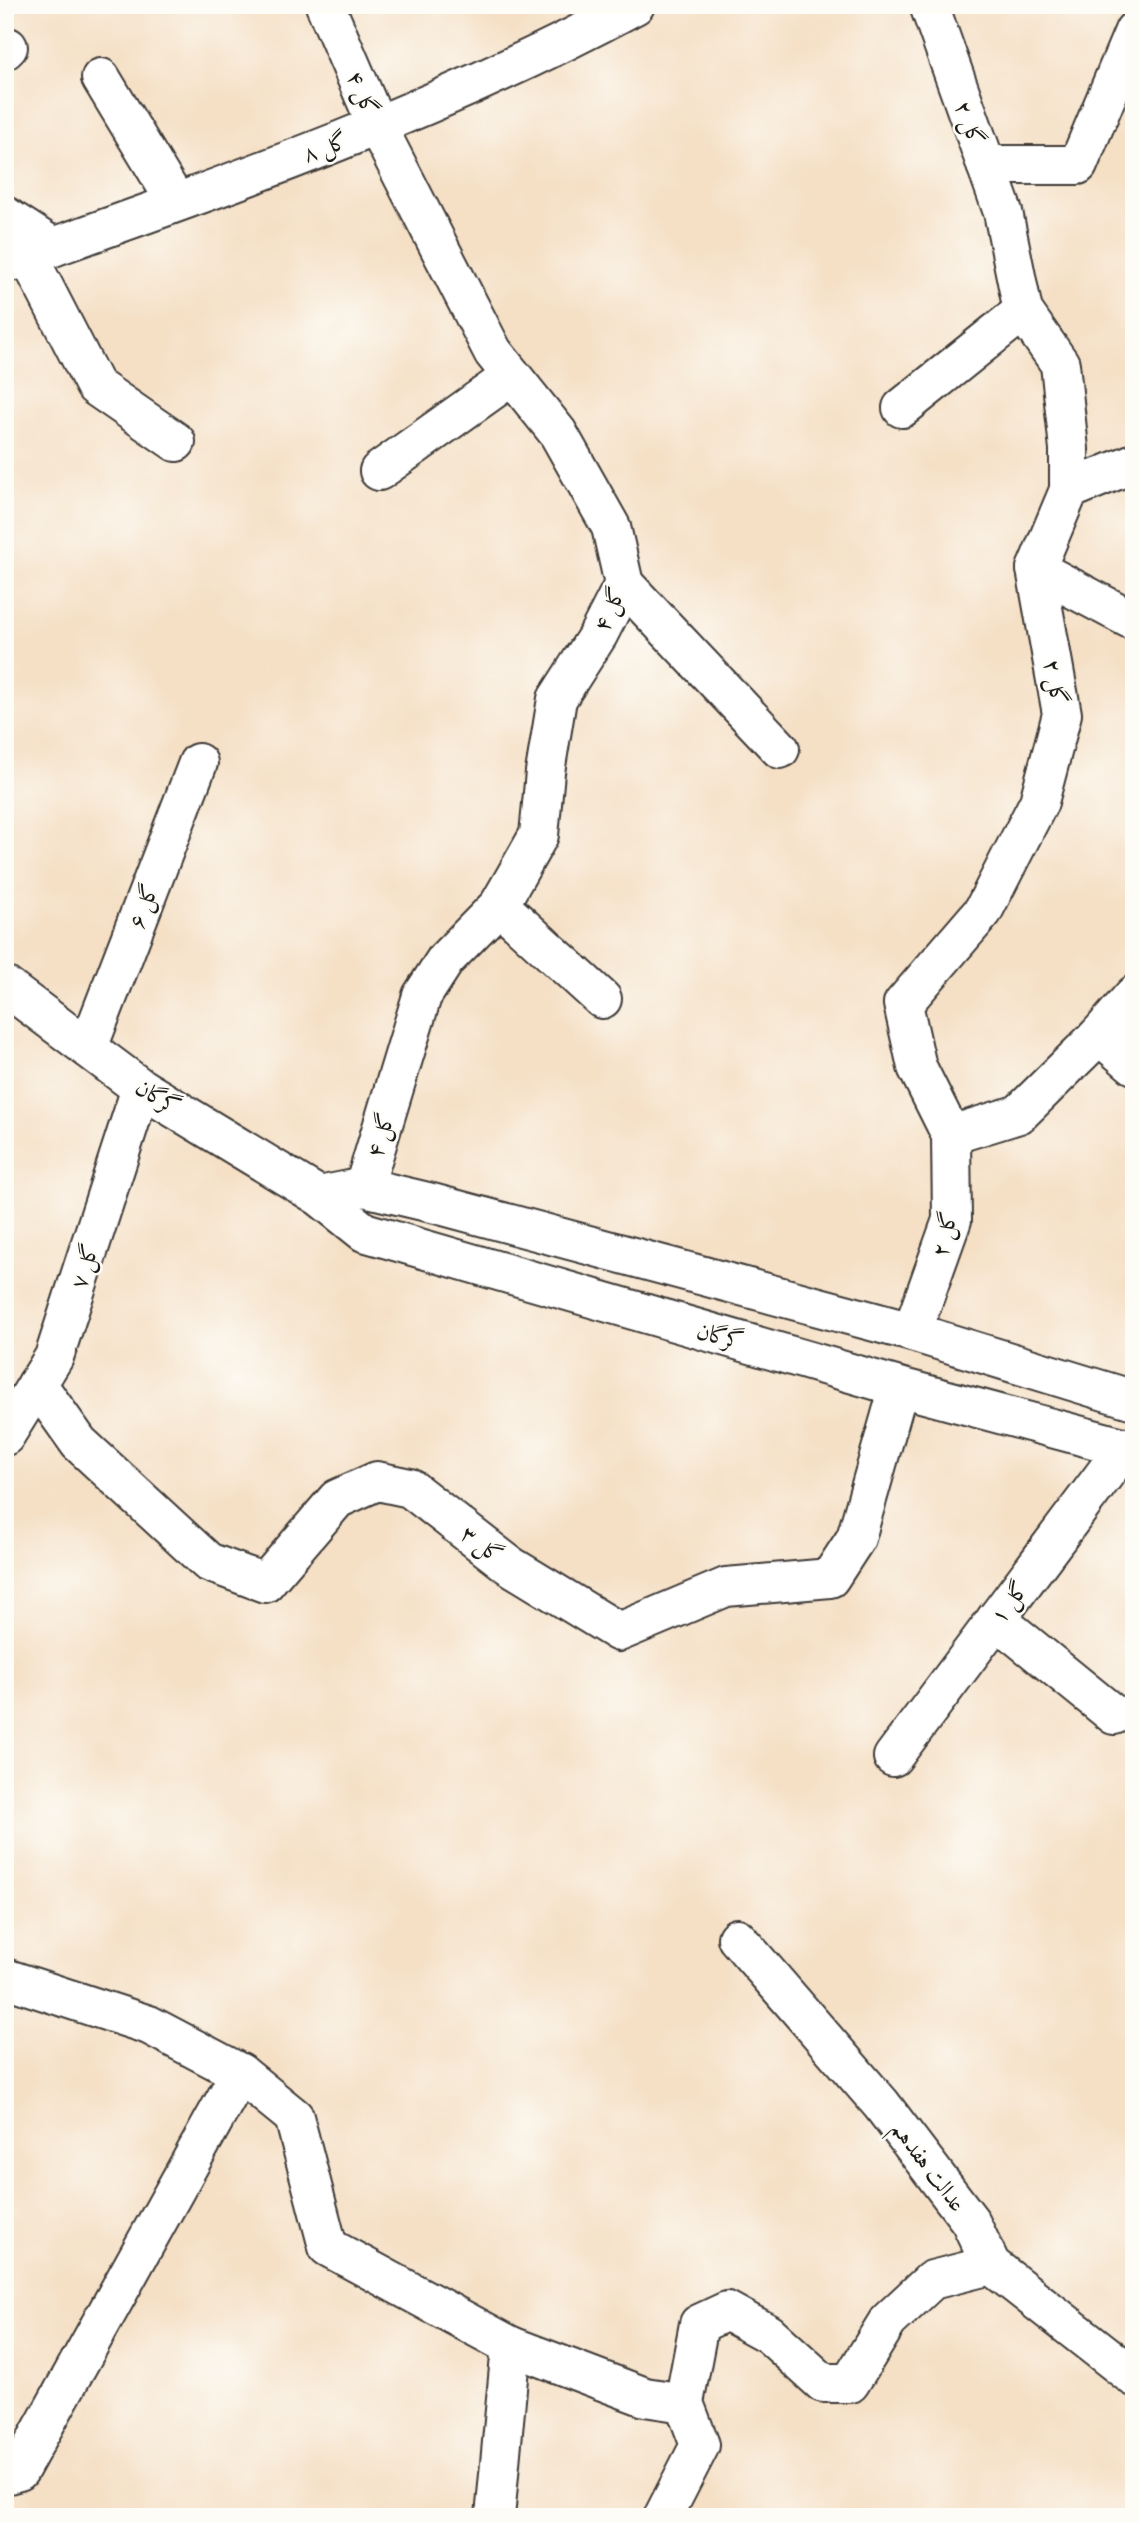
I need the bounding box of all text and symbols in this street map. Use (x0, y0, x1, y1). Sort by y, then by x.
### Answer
street label: گل ۴ (339, 66, 385, 120)
street label: گل ۲ (947, 97, 991, 150)
street label: گل ۸ (299, 126, 352, 170)
street label: گل ۴ (587, 582, 633, 636)
street label: گل ۲ (1036, 657, 1074, 707)
street label: گل ۶ (122, 880, 166, 933)
street label: گرگان (131, 1072, 186, 1121)
street label: گل ۴ (360, 1109, 402, 1162)
street label: گل ۲ (925, 1208, 965, 1260)
street label: گل ۷ (64, 1240, 106, 1293)
street label: گرگان (694, 1315, 747, 1356)
street label: گل ۳ (454, 1519, 509, 1571)
street label: گل ۱ (984, 1575, 1036, 1630)
street label: عدالت هفدهم (879, 2116, 971, 2222)

